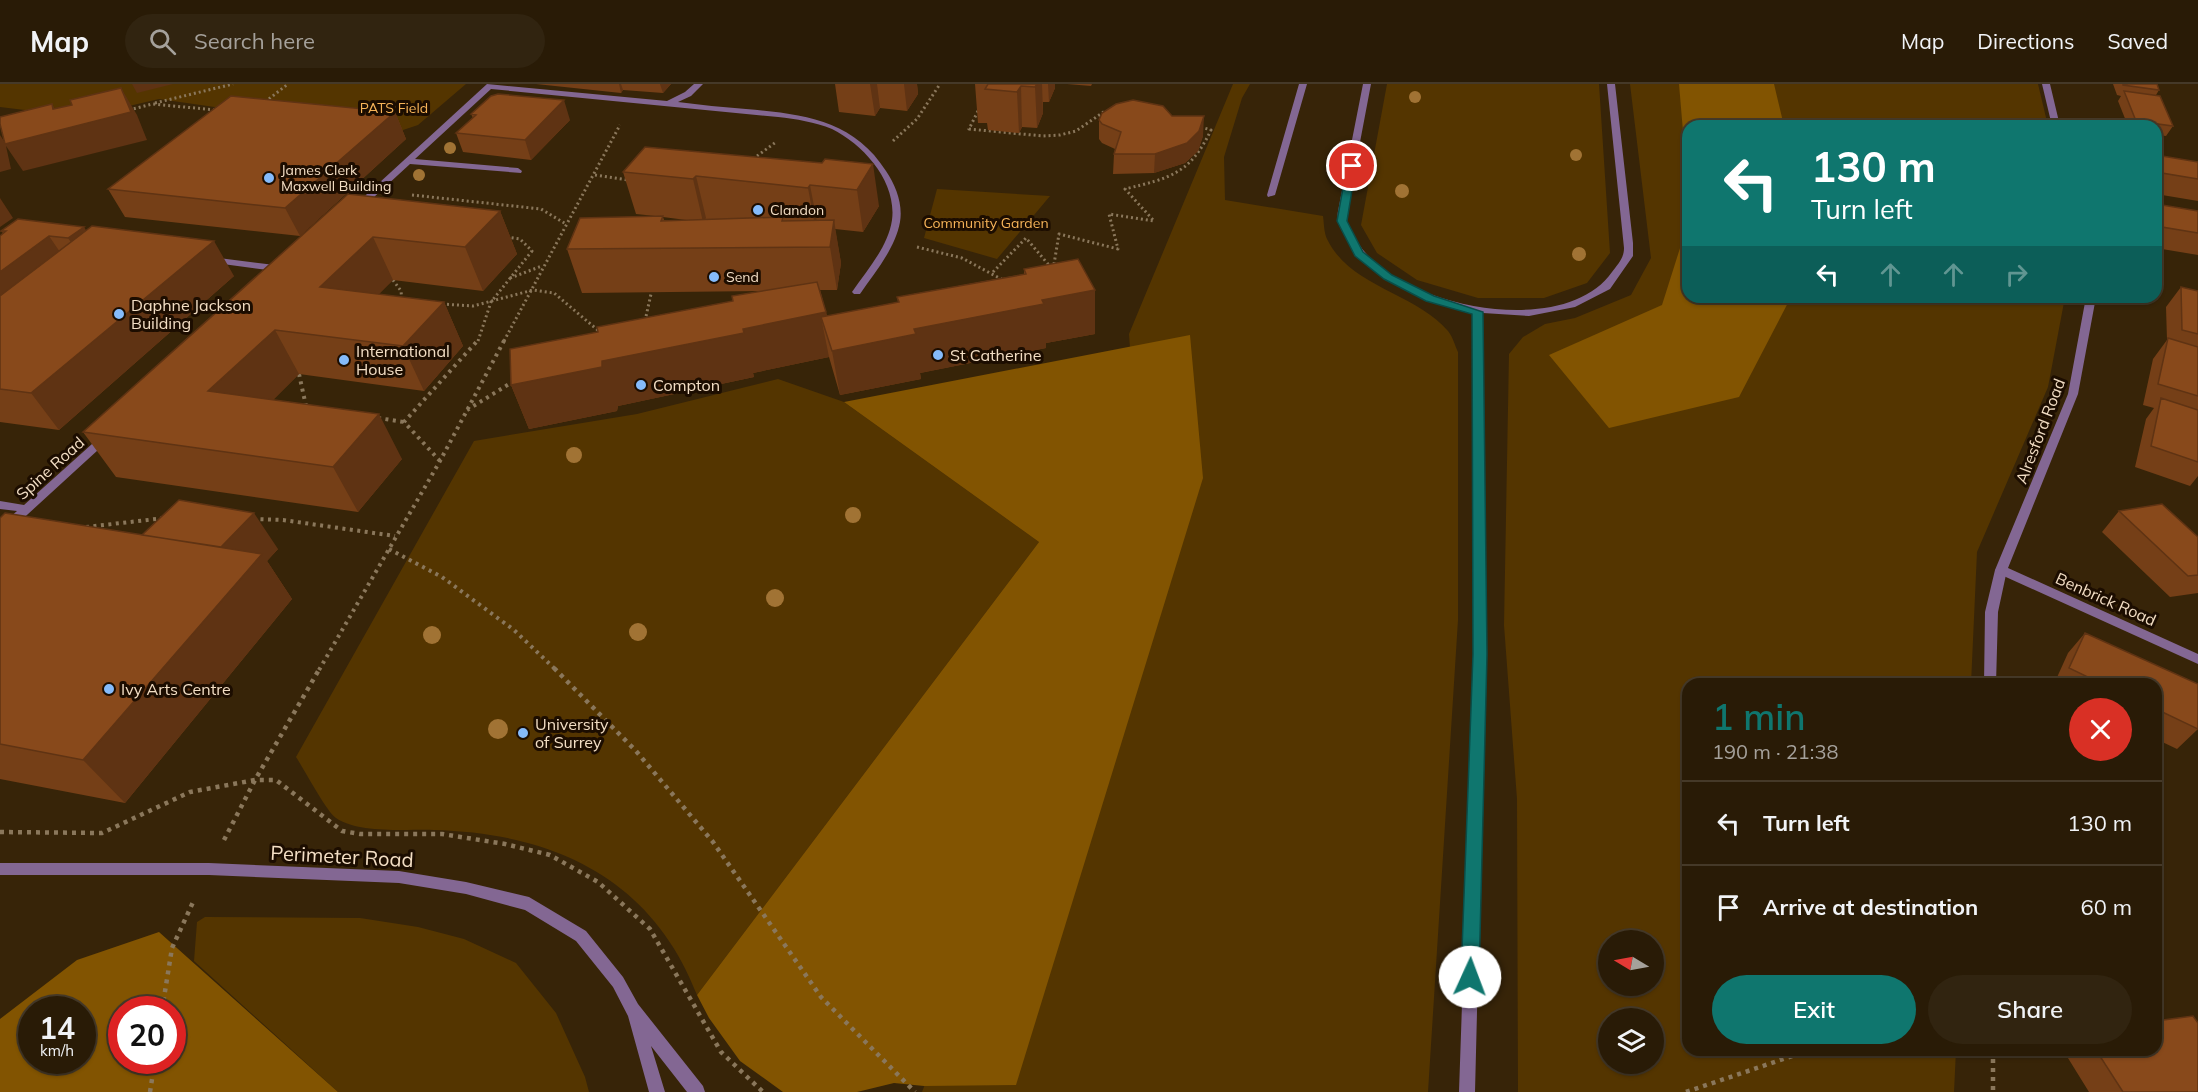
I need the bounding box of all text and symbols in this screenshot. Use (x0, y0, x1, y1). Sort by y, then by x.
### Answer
search box (125, 14, 545, 68)
text: Map (30, 24, 89, 59)
icon: search (146, 25, 179, 58)
text: Search here (194, 27, 315, 55)
text: Map (1901, 28, 1944, 54)
text: Directions (1977, 28, 2074, 54)
text: Saved (2107, 28, 2168, 54)
park label: PATS Field (360, 99, 428, 117)
pin (1326, 140, 1377, 191)
text: 130 m (1811, 140, 1936, 193)
icon: left (1712, 144, 1790, 222)
icon: arrive (1335, 149, 1368, 182)
place label: James Clerk Maxwell Building (281, 161, 391, 195)
marker: James Clerk Maxwell Building (262, 171, 276, 185)
text: Turn left (1811, 192, 1913, 226)
place label: Clandon (770, 201, 824, 219)
marker: Clandon (751, 203, 765, 217)
park label: Community Garden (923, 214, 1049, 232)
icon: left (1811, 258, 1844, 291)
icon: ahead (1874, 258, 1907, 291)
icon: ahead (1937, 258, 1970, 291)
icon: right (2000, 258, 2033, 291)
place label: Send (726, 268, 759, 286)
marker: Send (707, 270, 721, 284)
place label: Daphne Jackson Building (131, 295, 251, 333)
marker: Daphne Jackson Building (112, 307, 126, 321)
place label: International House (356, 341, 450, 379)
place label: St Catherine (950, 345, 1041, 365)
marker: St Catherine (931, 348, 945, 362)
marker: International House (337, 353, 351, 367)
place label: Compton (653, 375, 720, 395)
street label: Alresford Road (2011, 376, 2069, 486)
marker: Compton (634, 378, 648, 392)
street label: Spine Road (12, 432, 88, 504)
street label: Benbrick Road (2053, 568, 2159, 630)
place label: Ivy Arts Centre (121, 679, 231, 699)
marker: Ivy Arts Centre (102, 682, 116, 696)
text: 1 min (1712, 694, 1806, 739)
button: close (2069, 698, 2132, 761)
place label: University of Surrey (535, 714, 609, 752)
marker: University of Surrey (516, 726, 530, 740)
text: 190 m · 21:38 (1712, 739, 1838, 764)
icon: left (1712, 807, 1745, 840)
text: Turn left (1763, 809, 1850, 837)
text: 130 m (2067, 809, 2132, 837)
street label: Perimeter Road (270, 840, 414, 872)
icon: arrive (1712, 891, 1745, 924)
text: Arrive at destination (1763, 893, 1978, 921)
text: 60 m (2081, 893, 2132, 921)
north arrow (1598, 930, 1664, 996)
map controls (1598, 930, 1664, 1074)
position arrow (1438, 945, 1502, 1009)
button: Exit (1712, 975, 1916, 1044)
button: Share (1928, 975, 2132, 1044)
speed limit sign: 20 (108, 996, 186, 1074)
button: layers (1598, 1008, 1664, 1074)
text: 14 (39, 1009, 75, 1047)
text: km/h (40, 1041, 74, 1060)

